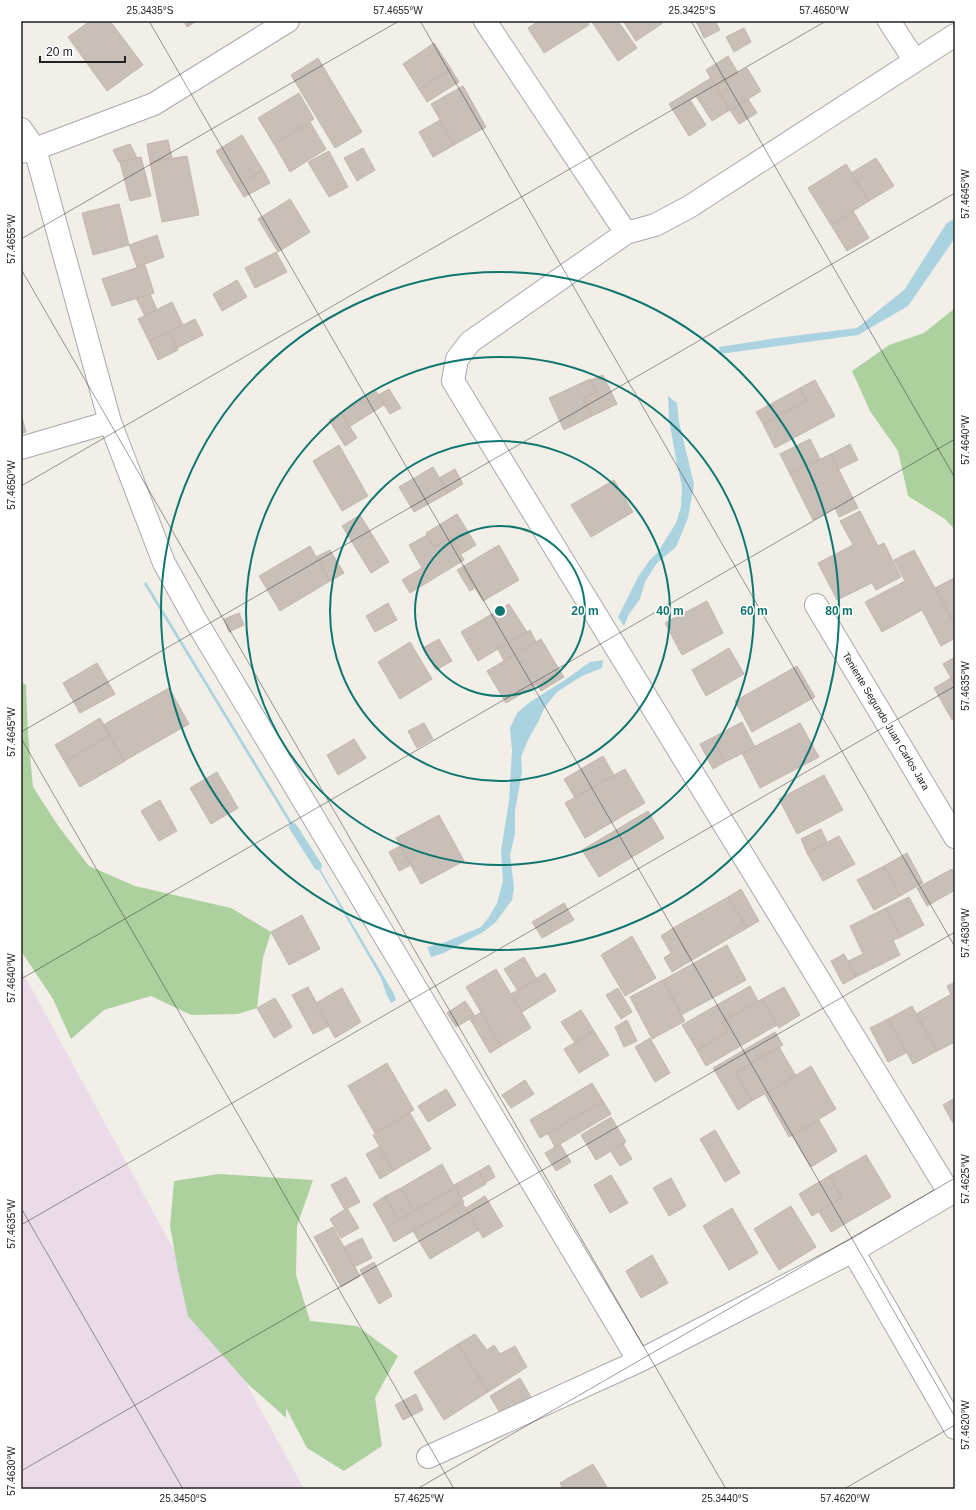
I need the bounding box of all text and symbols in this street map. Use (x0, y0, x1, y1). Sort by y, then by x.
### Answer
text: 25.3435°S (127, 5, 174, 16)
text: 57.4655°W (373, 5, 423, 16)
text: 25.3425°S (669, 5, 716, 16)
text: 57.4650°W (799, 5, 849, 16)
scale bar (40, 38, 125, 64)
text: 20 m (46, 45, 73, 59)
text: 57.4645°W (960, 169, 971, 219)
text: 57.4655°W (6, 214, 17, 264)
text: 57.4640°W (960, 415, 971, 465)
text: 57.4650°W (6, 460, 17, 510)
centre of rings (493, 604, 507, 618)
text: 20 m (571, 604, 599, 618)
text: 40 m (656, 604, 684, 618)
text: 60 m (740, 604, 768, 618)
text: 80 m (825, 604, 853, 618)
street label: Teniente Segundo Juan Carlos Jara (840, 650, 932, 792)
text: 57.4635°W (960, 661, 971, 711)
text: 57.4645°W (6, 707, 17, 757)
text: 57.4630°W (960, 908, 971, 958)
text: 57.4640°W (6, 953, 17, 1003)
text: 57.4625°W (960, 1154, 971, 1204)
text: 57.4635°W (6, 1199, 17, 1249)
text: 57.4620°W (960, 1400, 971, 1450)
text: 57.4630°W (6, 1446, 17, 1496)
text: 25.3450°S (160, 1493, 207, 1504)
text: 57.4625°W (394, 1493, 444, 1504)
text: 25.3440°S (702, 1493, 749, 1504)
text: 57.4620°W (820, 1493, 870, 1504)

